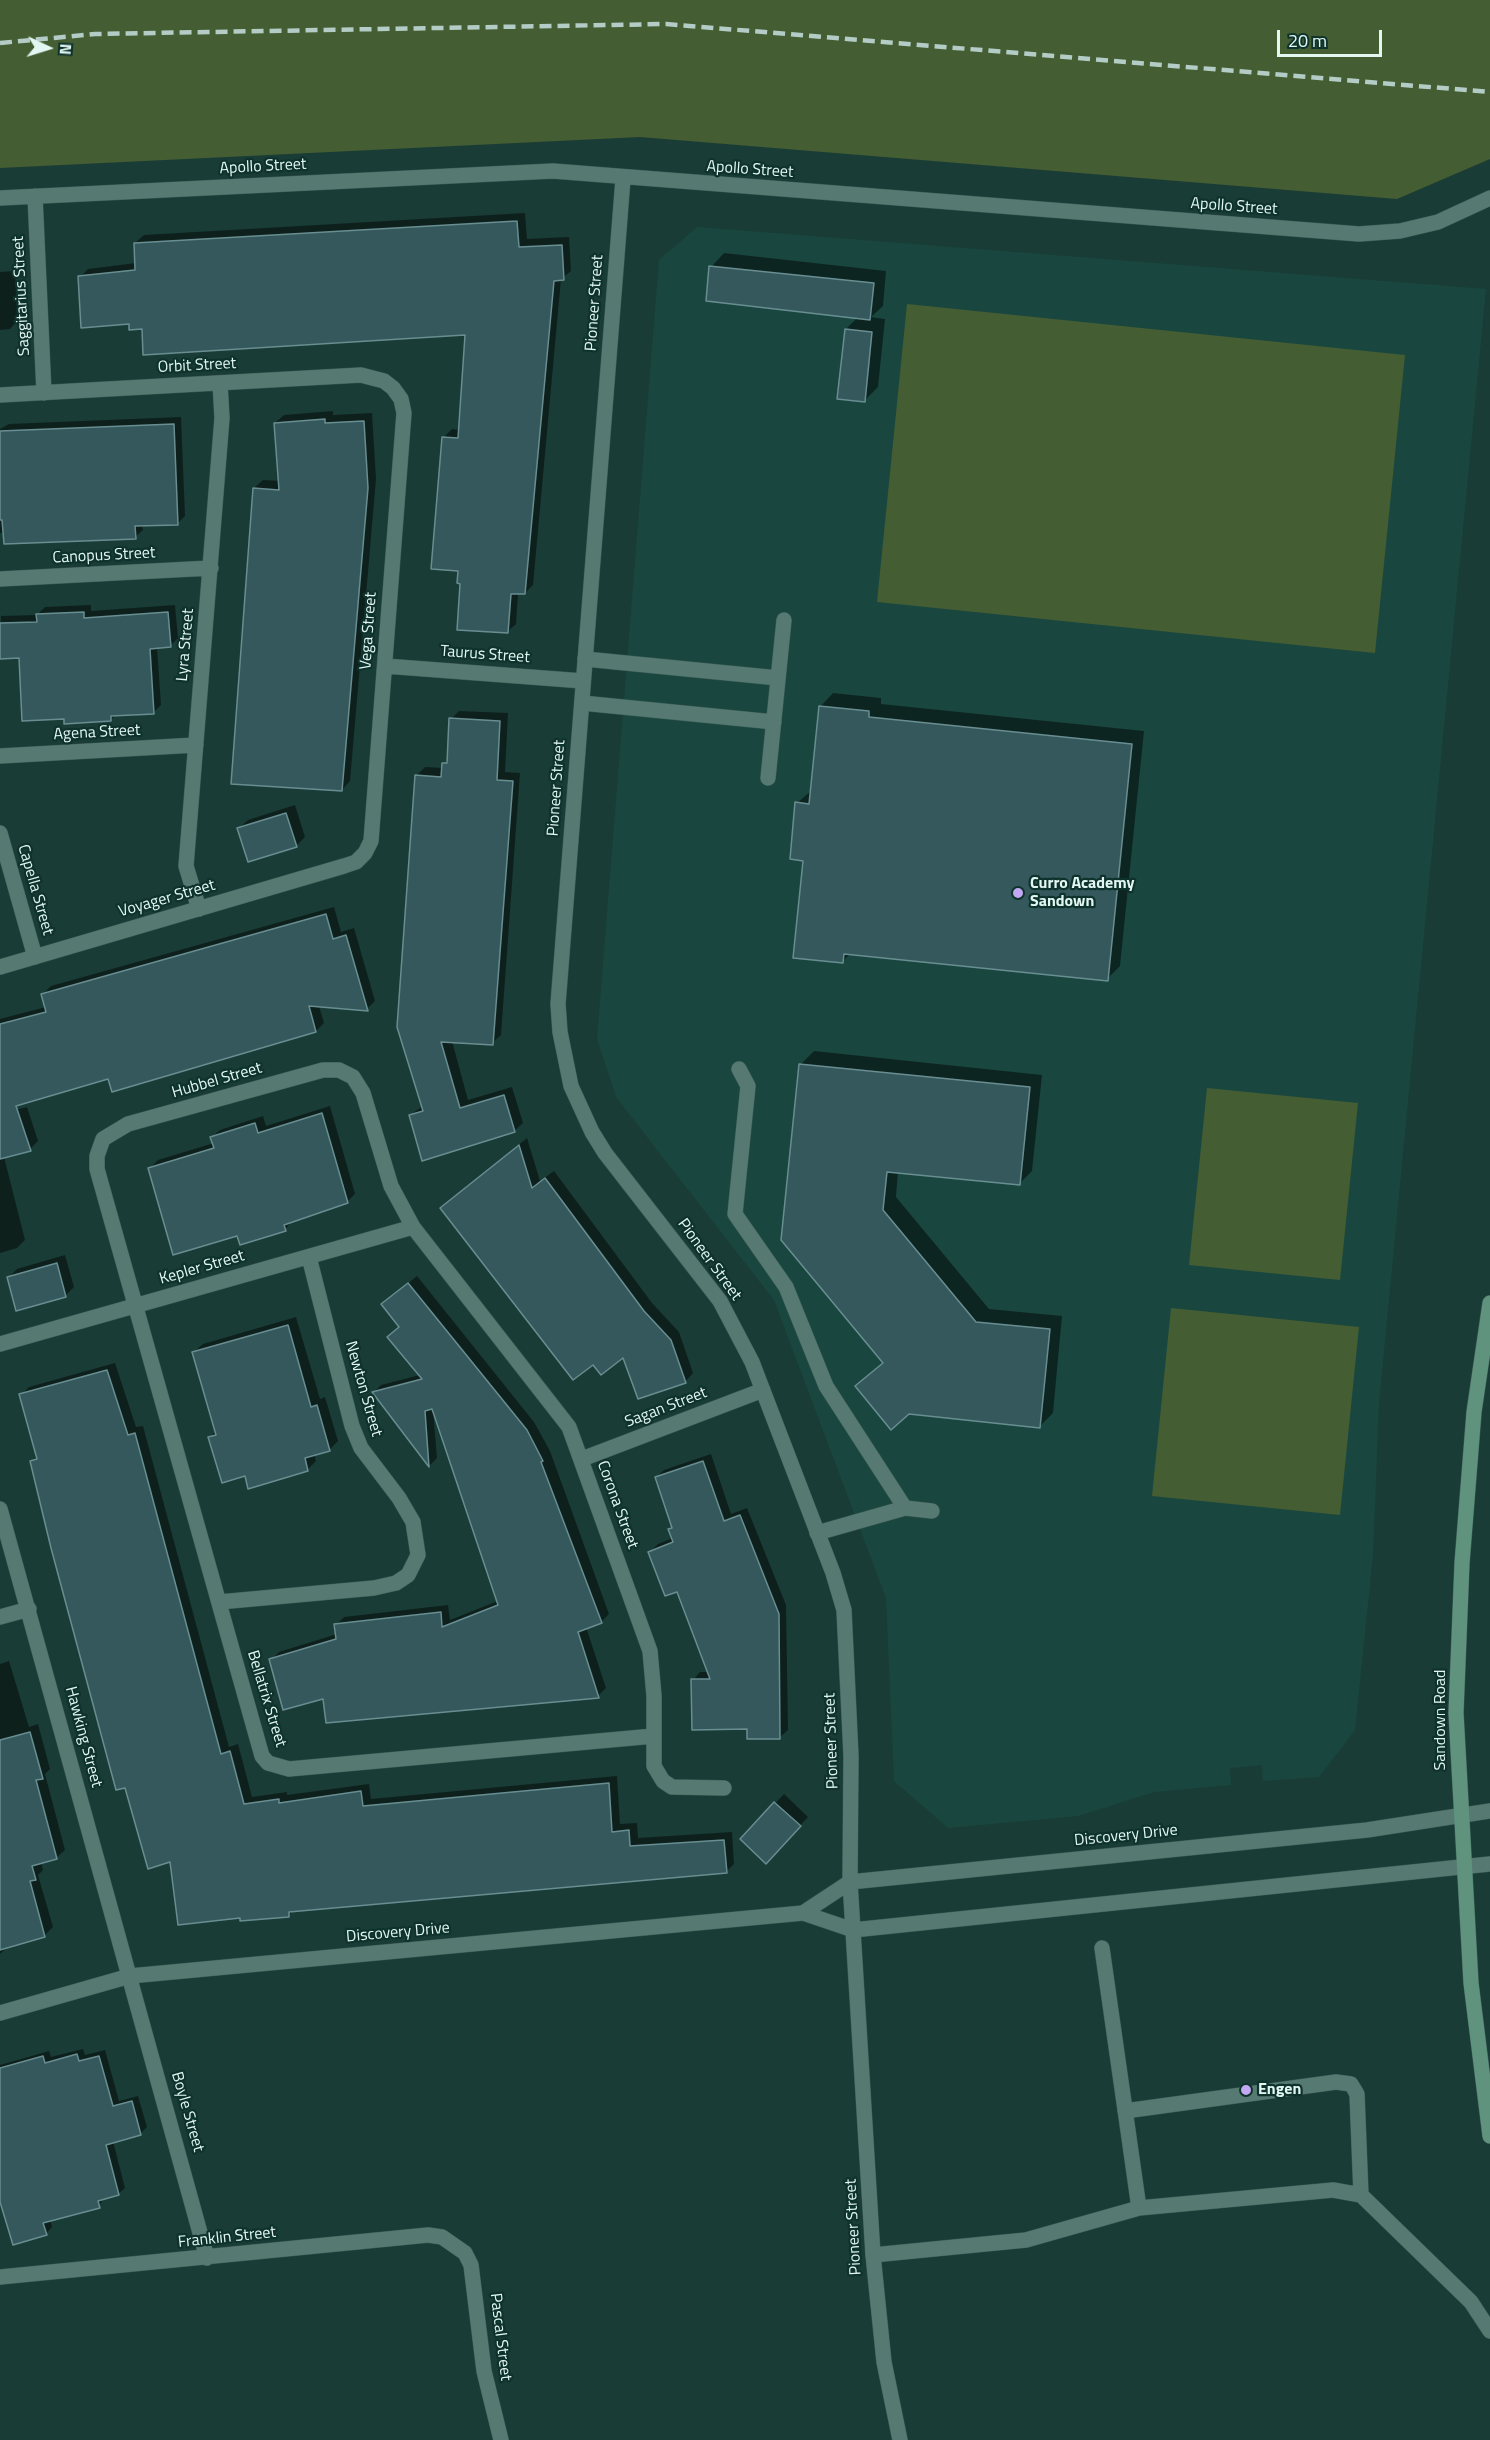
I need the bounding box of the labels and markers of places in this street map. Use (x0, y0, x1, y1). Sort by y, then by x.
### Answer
place label: Curro Academy Sandown (1030, 874, 1135, 912)
marker: Curro Academy Sandown (1011, 886, 1025, 900)
place label: Engen (1258, 2080, 1301, 2100)
marker: Engen (1239, 2083, 1253, 2097)

